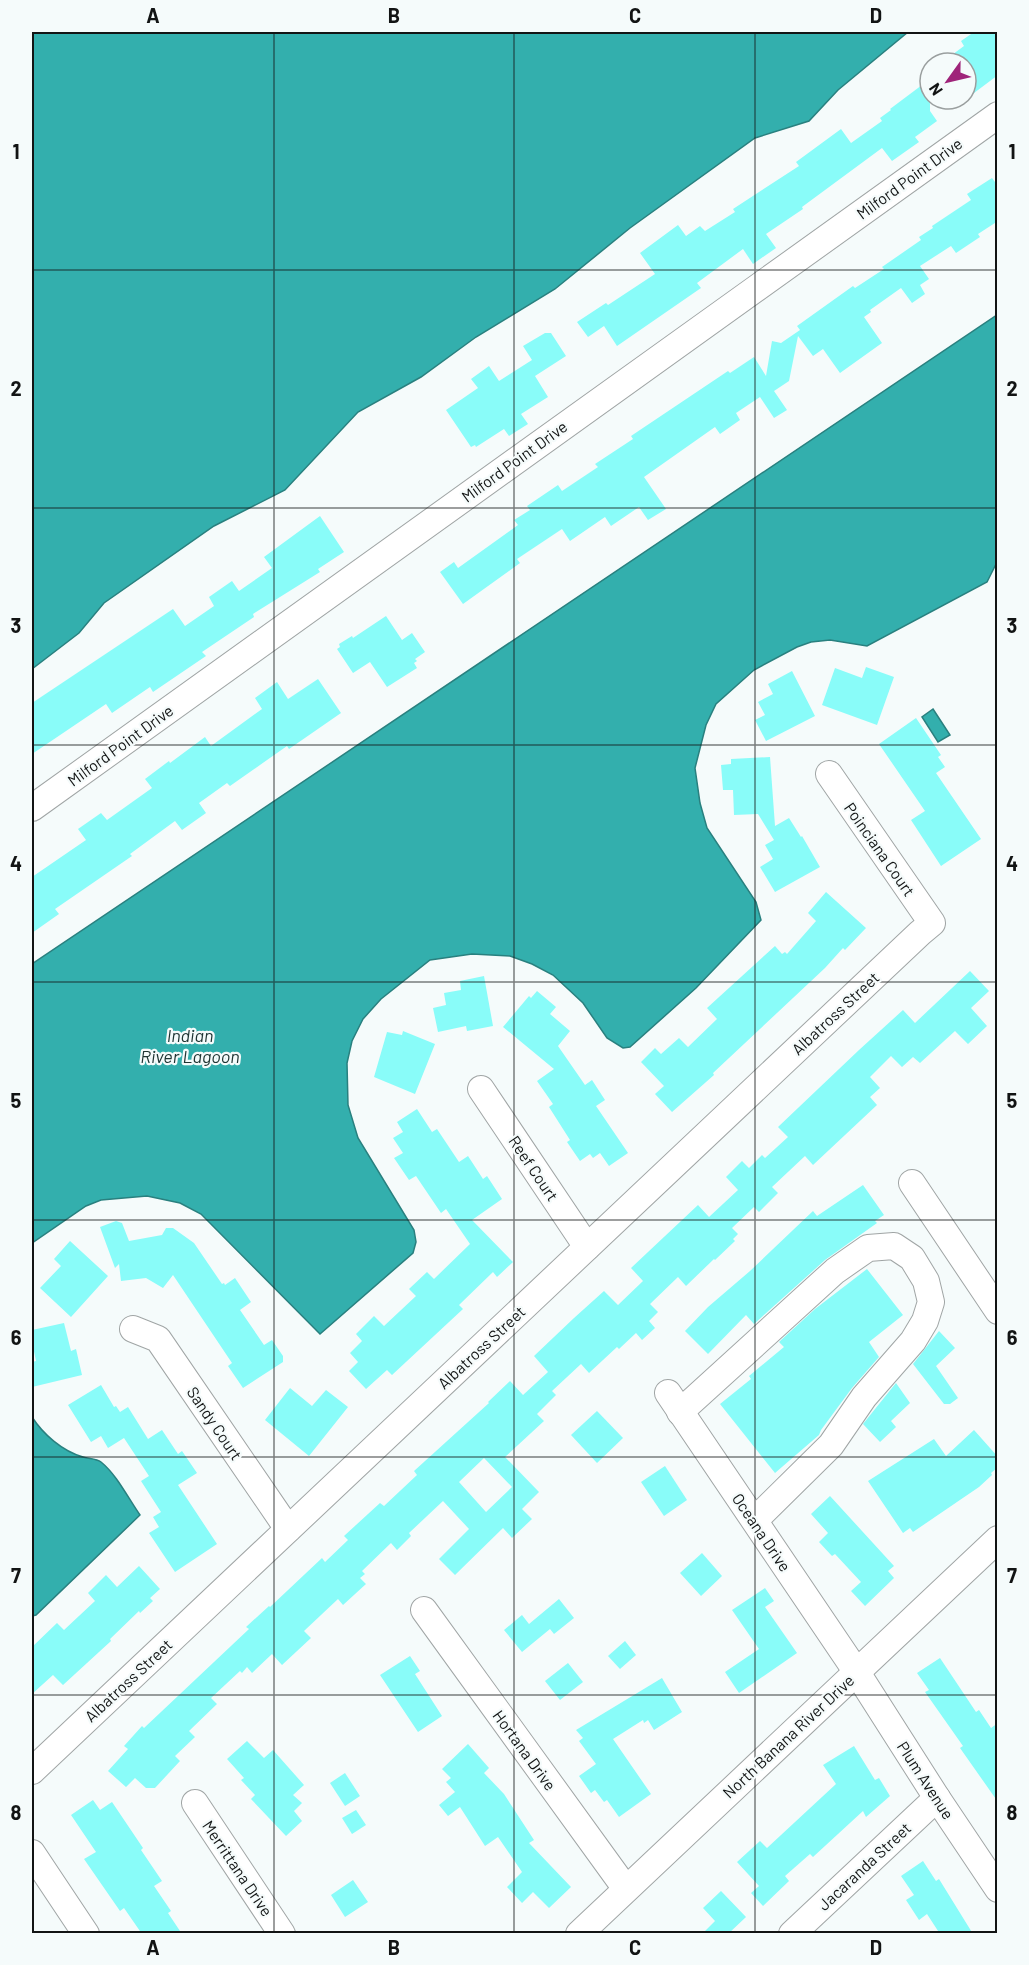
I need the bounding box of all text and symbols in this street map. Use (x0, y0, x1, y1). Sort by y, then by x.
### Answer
text: A (146, 3, 160, 27)
text: B (388, 3, 400, 27)
text: C (629, 3, 641, 27)
text: D (870, 3, 882, 27)
north arrow (918, 51, 978, 111)
text: N (924, 80, 946, 99)
street label: Milford Point Drive (853, 133, 965, 223)
text: 1 (12, 139, 20, 163)
text: 1 (1008, 139, 1016, 163)
text: 2 (10, 376, 22, 400)
text: 2 (1006, 376, 1018, 400)
street label: Milford Point Drive (458, 416, 570, 506)
text: 3 (11, 613, 21, 637)
text: 3 (1007, 613, 1017, 637)
street label: Milford Point Drive (64, 700, 176, 790)
street label: Poinciana Court (841, 799, 919, 899)
text: 4 (10, 851, 22, 875)
text: 4 (1006, 851, 1018, 875)
street label: Albatross Street (787, 968, 883, 1058)
water label: Indian River Lagoon (140, 1024, 240, 1067)
text: 5 (11, 1088, 22, 1112)
text: 5 (1007, 1088, 1018, 1112)
street label: Reef Court (505, 1132, 563, 1204)
street label: Albatross Street (433, 1302, 529, 1392)
text: 6 (11, 1325, 22, 1349)
text: 6 (1007, 1325, 1018, 1349)
street label: Sandy Court (184, 1383, 246, 1463)
street label: Oceana Drive (729, 1489, 795, 1575)
text: 7 (11, 1563, 21, 1587)
text: 7 (1007, 1563, 1017, 1587)
street label: Albatross Street (80, 1635, 176, 1725)
street label: North Banana River Drive (718, 1670, 858, 1802)
street label: Hortana Drive (489, 1706, 561, 1794)
street label: Plum Avenue (894, 1737, 958, 1823)
text: 8 (11, 1800, 22, 1824)
text: 8 (1007, 1800, 1018, 1824)
street label: Merrittana Drive (199, 1817, 277, 1919)
street label: Jacaranda Street (814, 1818, 914, 1914)
text: A (146, 1935, 160, 1959)
text: B (388, 1935, 400, 1959)
text: C (629, 1935, 641, 1959)
text: D (870, 1935, 882, 1959)

